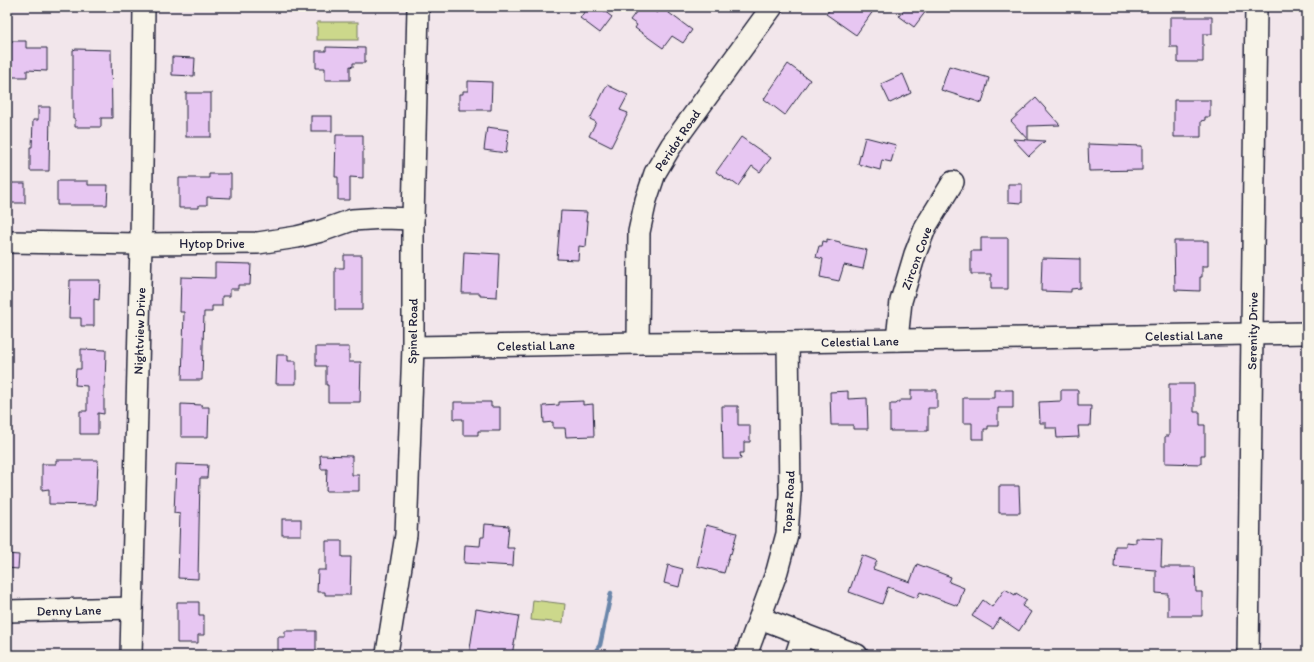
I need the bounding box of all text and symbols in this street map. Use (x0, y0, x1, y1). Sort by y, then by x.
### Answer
street label: Peridot Road (651, 107, 704, 174)
street label: Zircon Cove (898, 225, 935, 292)
street label: Hytop Drive (179, 236, 245, 251)
street label: Nightview Drive (130, 287, 149, 375)
street label: Serenity Drive (1244, 292, 1261, 370)
street label: Spinel Road (404, 298, 421, 364)
street label: Celestial Lane (1145, 327, 1223, 344)
street label: Celestial Lane (821, 333, 899, 350)
street label: Celestial Lane (497, 337, 575, 354)
street label: Topaz Road (779, 470, 798, 534)
street label: Denny Lane (37, 602, 102, 619)

